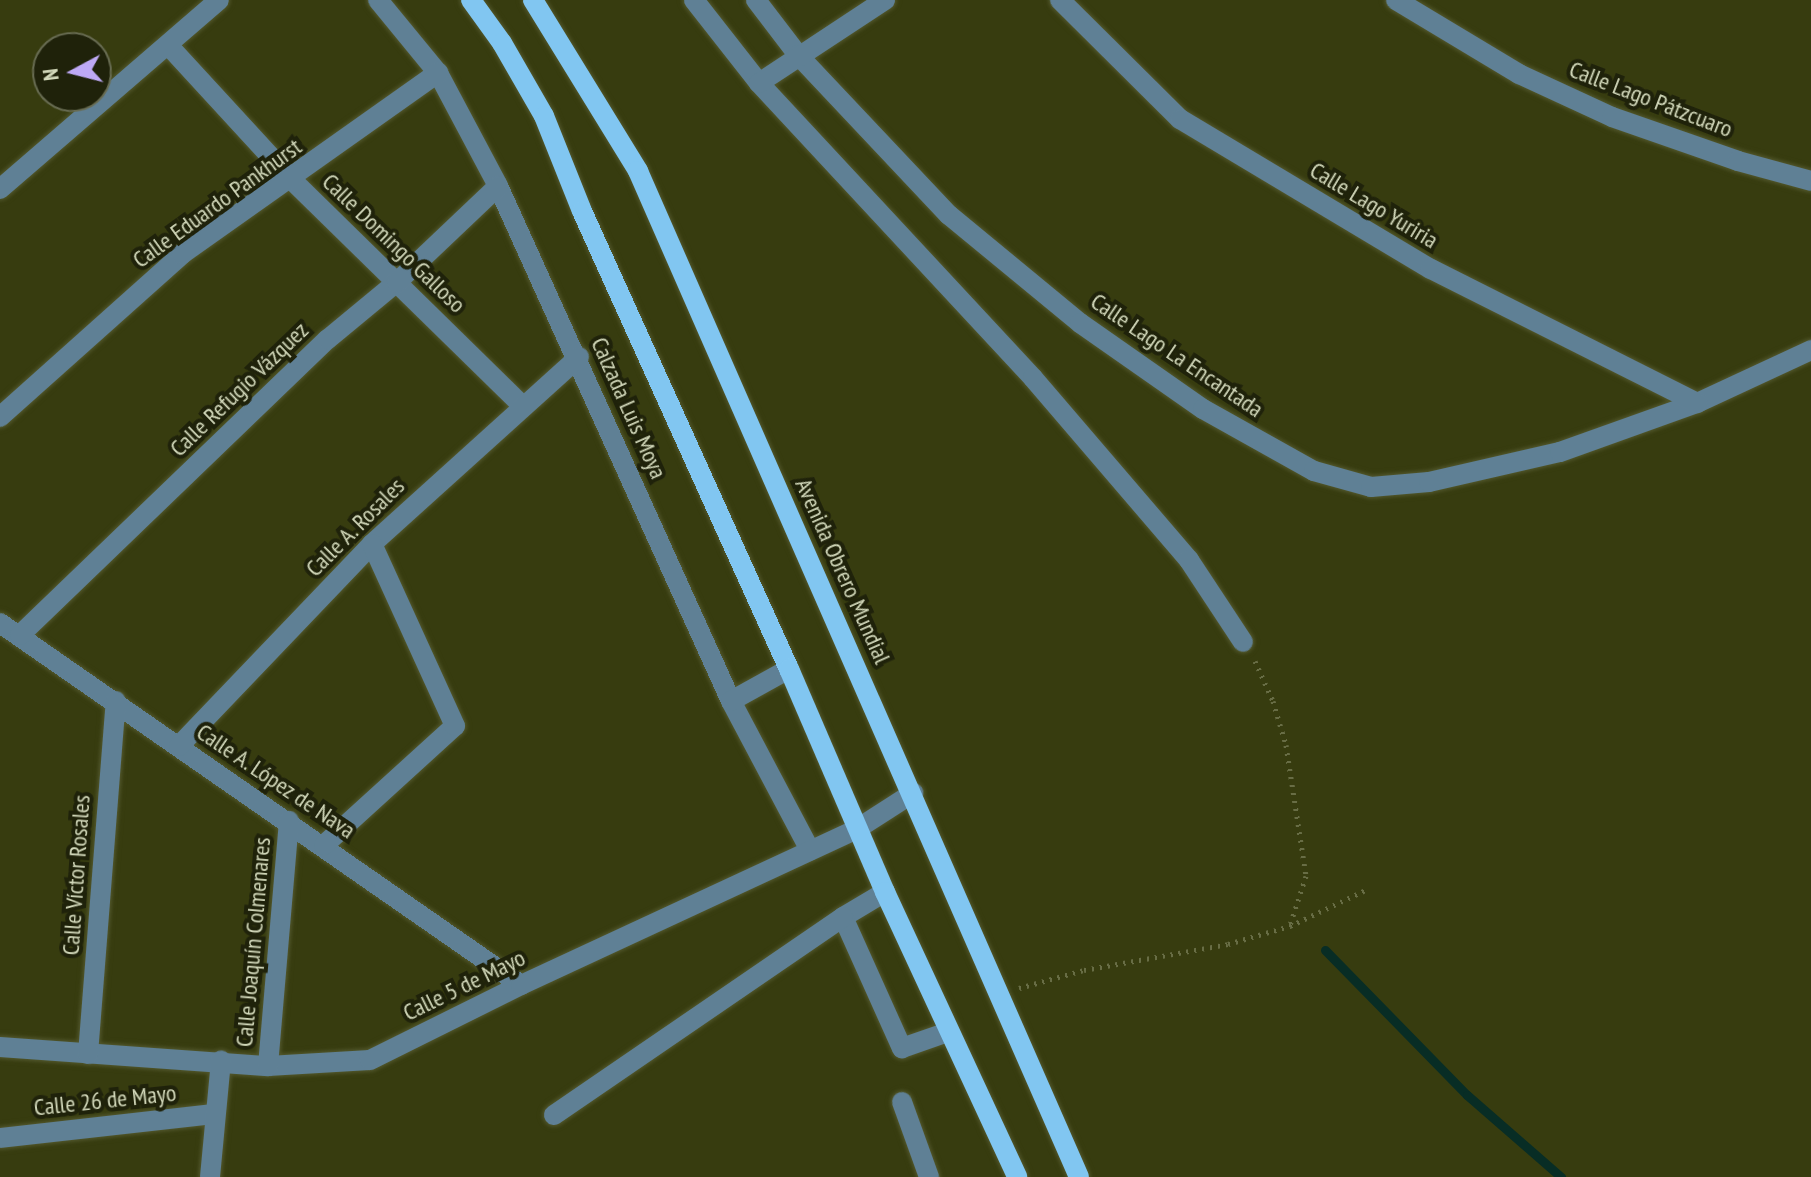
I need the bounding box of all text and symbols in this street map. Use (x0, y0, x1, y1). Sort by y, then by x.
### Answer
north arrow (32, 32, 112, 112)
street label: Calle Lago Pátzcuaro (1565, 55, 1737, 143)
text: N (36, 67, 65, 82)
street label: Calle Eduardo Pankhurst (127, 132, 307, 274)
street label: Calle Lago Yuriria (1305, 155, 1443, 255)
street label: Calle Domingo Galloso (316, 167, 472, 319)
street label: Calle Lago La Encantada (1085, 287, 1269, 423)
street label: Calle Refugio Vázquez (164, 316, 314, 462)
street label: Calzada Luis Moya (585, 333, 673, 483)
street label: Calle A. Rosales (299, 471, 411, 583)
street label: Avenida Obrero Mundial (789, 474, 897, 668)
street label: Calle A. López de Nava (190, 717, 362, 845)
street label: Calle Víctor Rosales (56, 794, 96, 956)
street label: Calle Joaquín Colmenares (229, 836, 277, 1048)
street label: Calle 5 de Mayo (398, 943, 530, 1027)
street label: Calle 26 de Mayo (32, 1078, 178, 1122)

